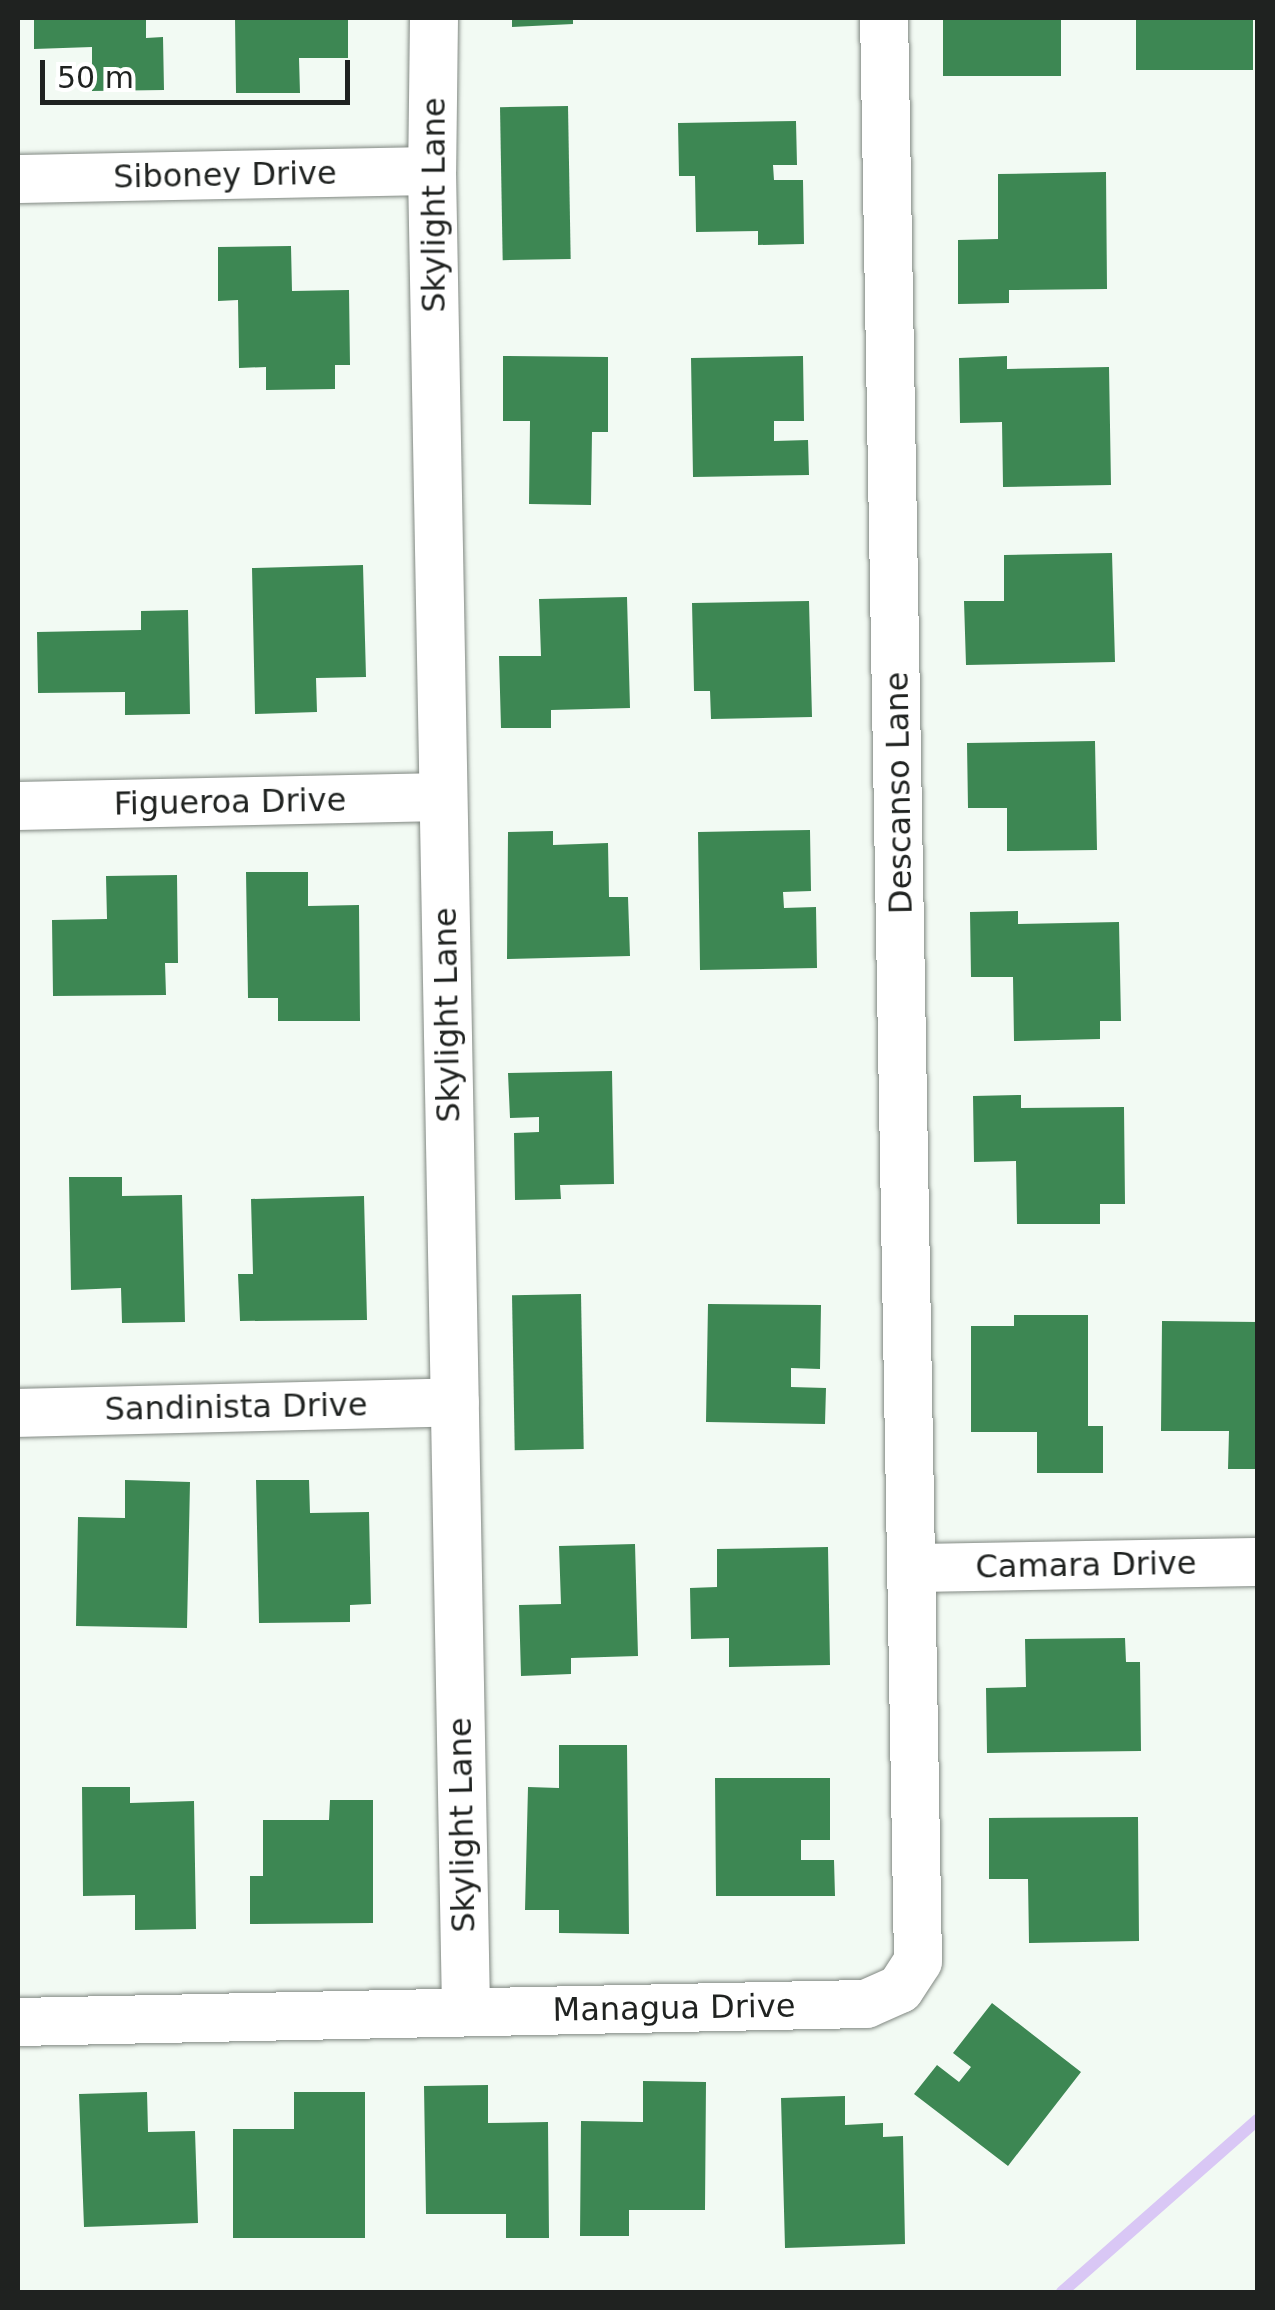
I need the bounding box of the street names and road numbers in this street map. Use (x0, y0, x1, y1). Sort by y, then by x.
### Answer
street label: Skylight Lane (415, 97, 453, 313)
street label: Siboney Drive (113, 154, 337, 196)
street label: Descanso Lane (878, 672, 920, 914)
street label: Figueroa Drive (113, 781, 347, 823)
street label: Skylight Lane (426, 907, 468, 1123)
street label: Sandinista Drive (104, 1386, 368, 1428)
street label: Camara Drive (975, 1544, 1197, 1586)
street label: Skylight Lane (441, 1717, 483, 1933)
street label: Managua Drive (552, 1987, 796, 2029)

